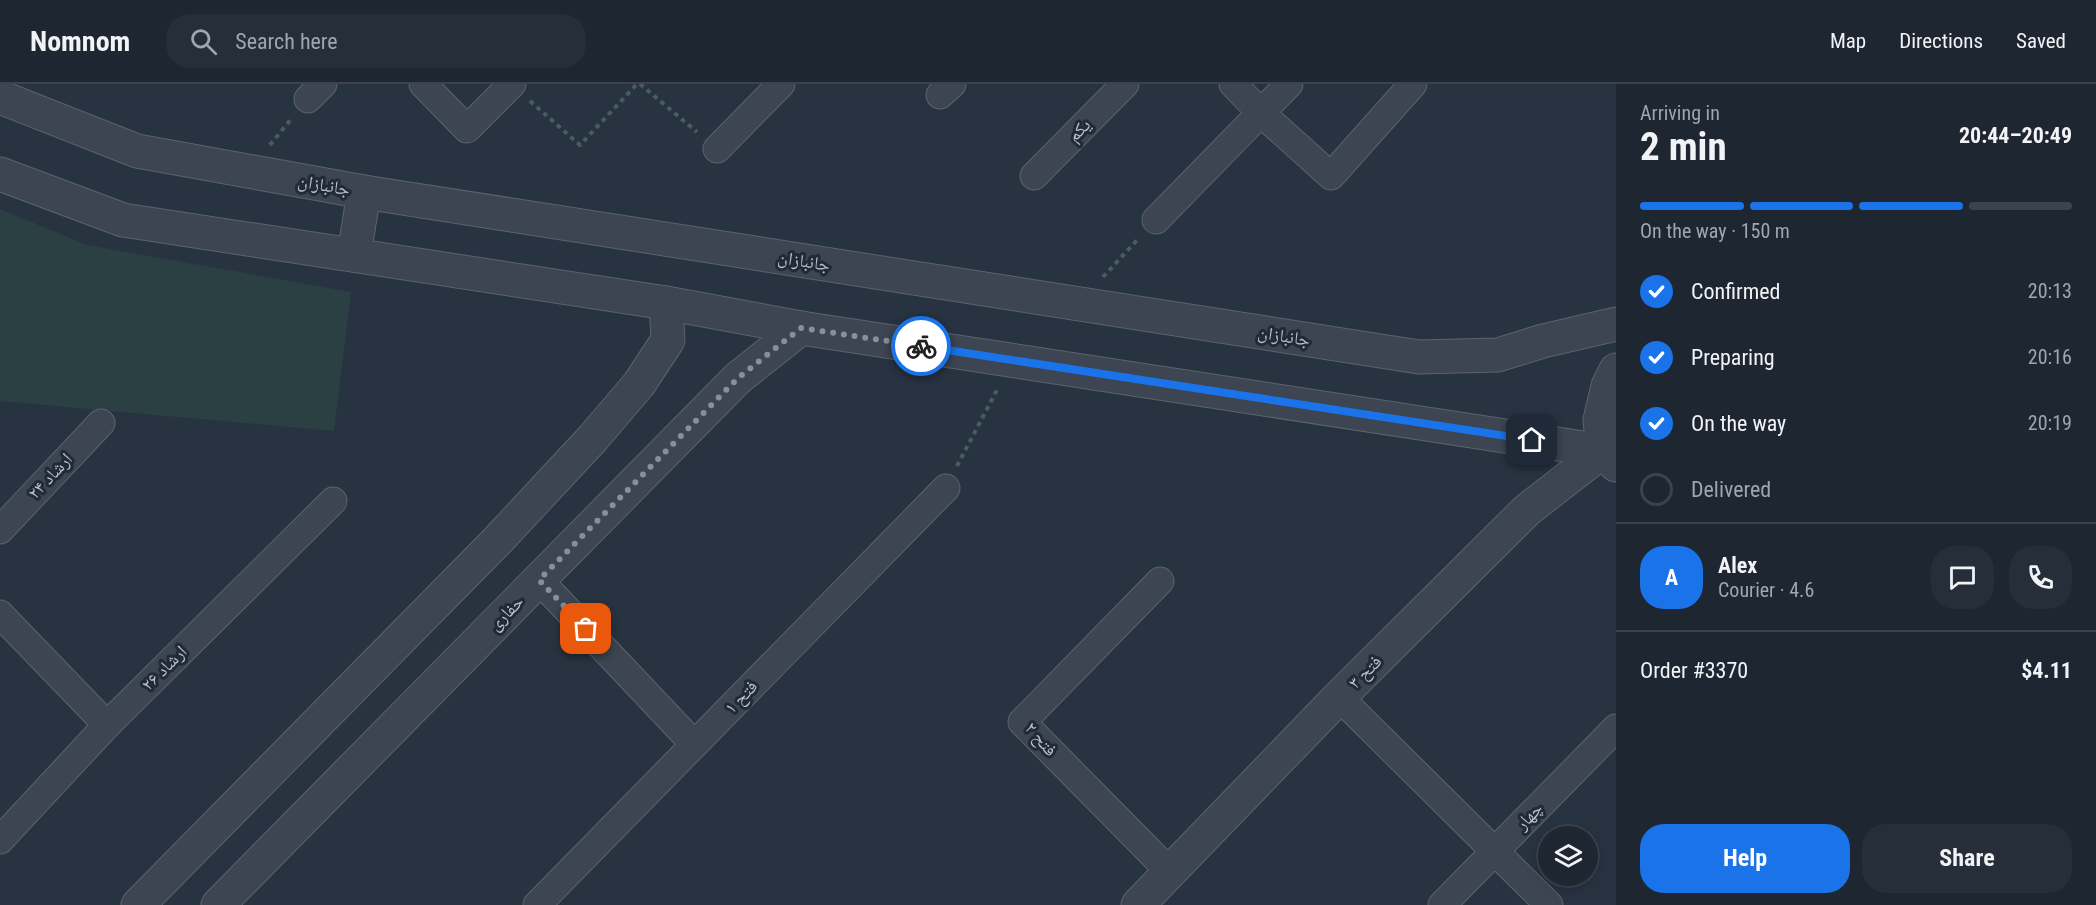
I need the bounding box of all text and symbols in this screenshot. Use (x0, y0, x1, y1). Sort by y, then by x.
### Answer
search box (166, 14, 586, 68)
text: Nomnom (30, 25, 130, 58)
icon: search (187, 25, 220, 58)
text: Search here (235, 29, 338, 54)
text: Map (1830, 29, 1866, 53)
text: Directions (1899, 29, 1983, 53)
text: Saved (2016, 29, 2066, 53)
text: Arriving in (1640, 101, 1720, 125)
street label: یکم (1063, 114, 1096, 147)
text: 20:44–20:49 (1959, 123, 2072, 148)
text: 2 min (1640, 124, 1727, 170)
street label: جانبازان (296, 170, 352, 200)
text: On the way · 150 m (1640, 219, 1790, 243)
street label: جانبازان (776, 246, 832, 276)
icon: check (1640, 275, 1673, 308)
text: Confirmed (1691, 279, 1780, 304)
text: 20:13 (2028, 279, 2072, 303)
courier (891, 316, 951, 376)
street label: جانبازان (1256, 321, 1312, 351)
icon: bike (905, 330, 938, 363)
icon: check (1640, 341, 1673, 374)
text: Preparing (1691, 345, 1775, 370)
text: 20:16 (2028, 345, 2072, 369)
icon: check (1640, 407, 1673, 440)
text: On the way (1691, 411, 1786, 436)
text: 20:19 (2028, 411, 2072, 435)
pin (1506, 414, 1557, 465)
icon: home (1515, 423, 1548, 456)
street label: ارشاد ۲۴ (23, 448, 76, 503)
text: Delivered (1691, 477, 1771, 502)
button: chat (1931, 546, 1994, 609)
button: phone (2009, 546, 2072, 609)
text: Alex (1718, 553, 1757, 578)
text: A (1665, 565, 1678, 590)
text: Courier · 4.6 (1718, 578, 1814, 602)
street label: حفاری (484, 591, 528, 635)
pin (560, 603, 611, 654)
icon: bag (569, 612, 602, 645)
street label: ارشاد ۲۶ (137, 641, 191, 695)
street label: فتح ۳ (1344, 651, 1387, 694)
text: Order #3370 (1640, 658, 1748, 683)
text: $4.11 (2021, 658, 2072, 683)
street label: فتح ۱ (720, 676, 763, 719)
street label: فتح ۲ (1019, 717, 1062, 761)
street label: چهار (1510, 798, 1547, 835)
button: Help (1640, 824, 1850, 893)
button: Share (1862, 824, 2072, 893)
map controls (1538, 826, 1598, 886)
button: layers (1538, 826, 1598, 886)

